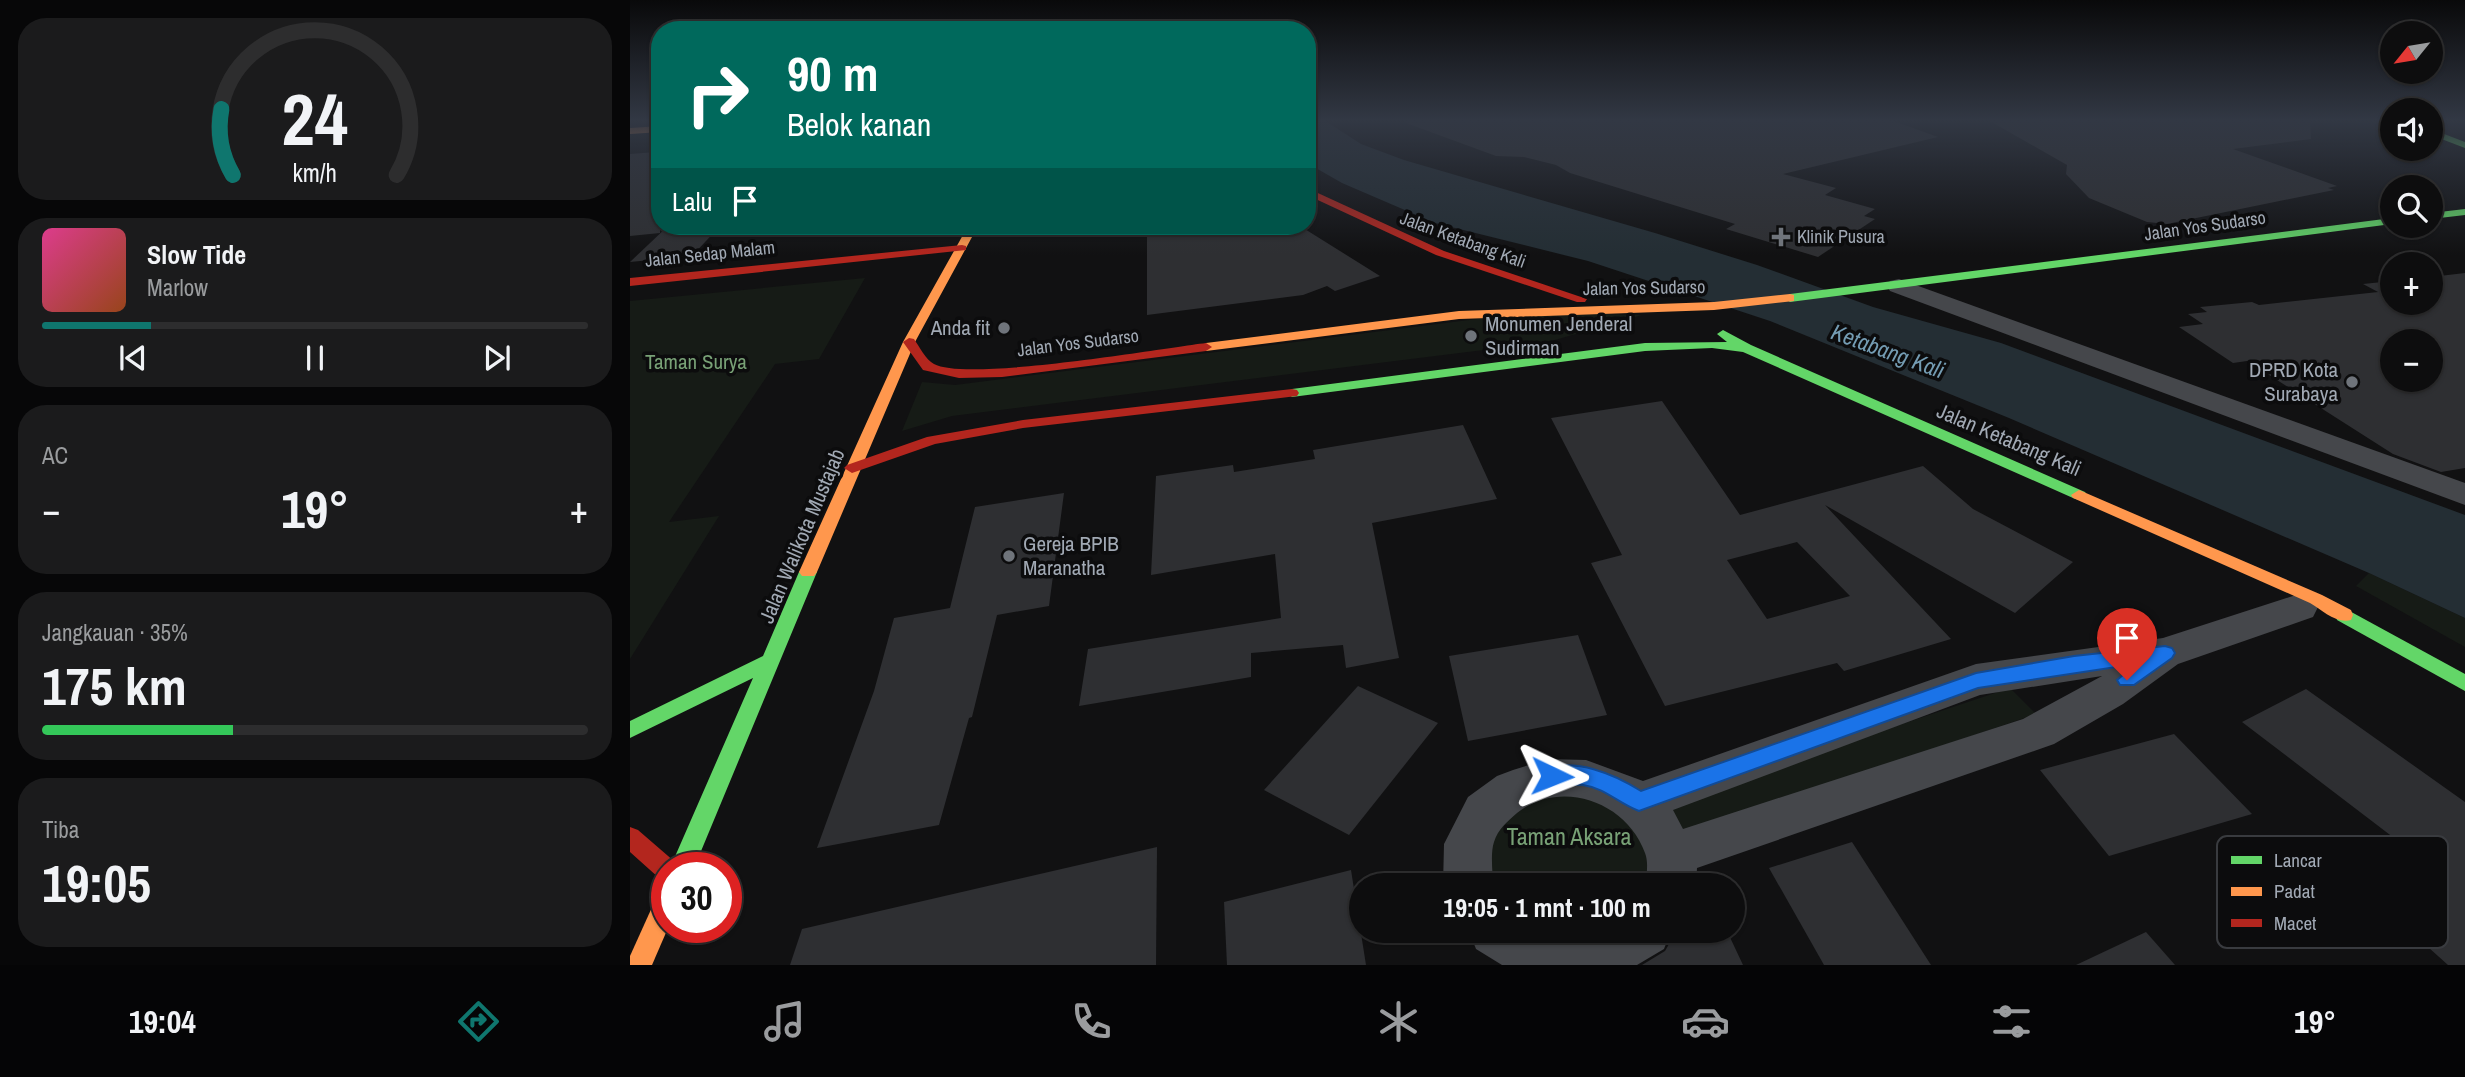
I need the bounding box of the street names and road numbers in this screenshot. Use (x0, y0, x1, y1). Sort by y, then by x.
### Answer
street label: Jalan Ketabang Kali (1397, 205, 1530, 274)
street label: Jalan Yos Sudarso (2143, 205, 2267, 246)
street label: Jalan Sedap Malam (644, 234, 776, 273)
street label: Jalan Yos Sudarso (1583, 274, 1705, 301)
street label: Jalan Yos Sudarso (1016, 323, 1140, 362)
street label: Jalan Ketabang Kali (1933, 396, 2086, 483)
street label: Jalan Walikota Mustajab (752, 444, 851, 628)

